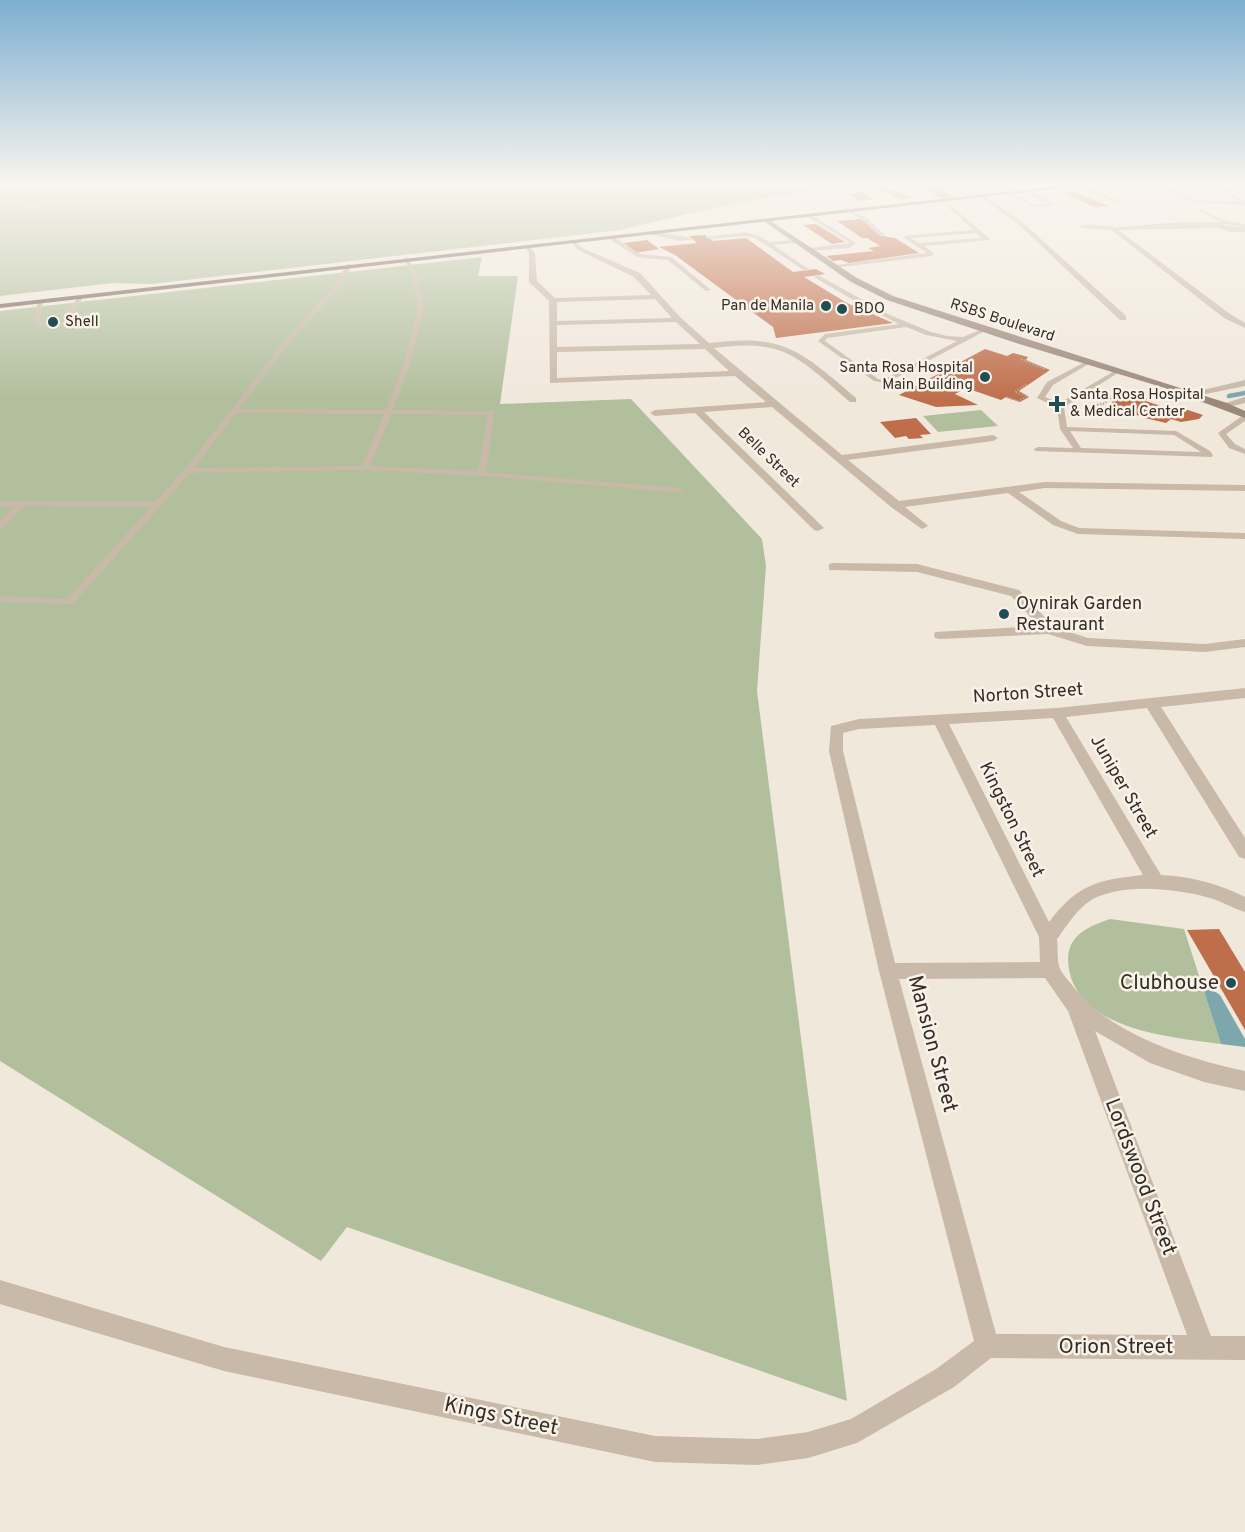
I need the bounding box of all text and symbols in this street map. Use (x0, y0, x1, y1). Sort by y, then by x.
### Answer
street label: RSBS Boulevard (947, 295, 1057, 347)
place label: Pan de Manila (721, 297, 814, 316)
marker: Pan de Manila (819, 299, 833, 313)
place label: BDO (854, 300, 885, 319)
marker: BDO (835, 302, 849, 316)
place label: Shell (65, 313, 99, 332)
marker: Shell (46, 315, 60, 329)
place label: Santa Rosa Hospital Main Building (839, 359, 973, 395)
marker: Santa Rosa Hospital Main Building (978, 370, 992, 384)
place label: Santa Rosa Hospital & Medical Center (1070, 386, 1204, 422)
marker: Santa Rosa Hospital & Medical Center (1048, 395, 1066, 413)
street label: Belle Street (733, 424, 803, 492)
place label: Oynirak Garden Restaurant (1016, 593, 1142, 637)
marker: Oynirak Garden Restaurant (997, 607, 1011, 621)
street label: Norton Street (972, 679, 1084, 709)
street label: Juniper Street (1084, 731, 1162, 843)
street label: Kingston Street (973, 758, 1049, 882)
place label: Clubhouse (1120, 970, 1219, 997)
street label: Mansion Street (901, 973, 963, 1115)
marker: Clubhouse (1224, 976, 1238, 990)
street label: Lordswood Street (1098, 1095, 1182, 1259)
street label: Orion Street (1059, 1334, 1174, 1361)
street label: Kings Street (442, 1392, 560, 1442)

